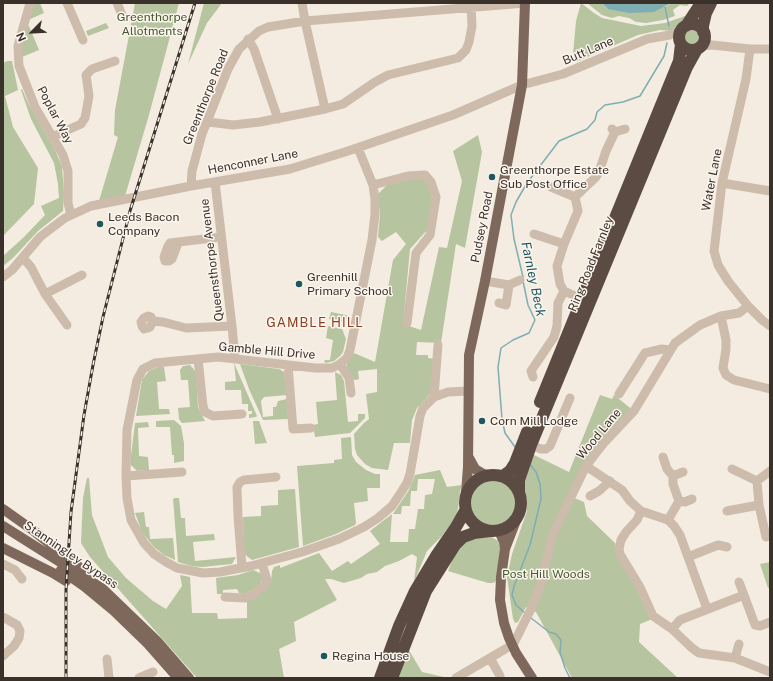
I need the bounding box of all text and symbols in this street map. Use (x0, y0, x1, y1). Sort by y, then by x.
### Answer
park label: Greenthorpe Allotments (117, 10, 187, 38)
north arrow (12, 12, 52, 52)
text: N (14, 31, 28, 43)
street label: Butt Lane (560, 34, 616, 68)
street label: Greenthorpe Road (180, 47, 232, 147)
street label: Poplar Way (34, 84, 76, 146)
street label: Henconner Lane (207, 146, 299, 178)
street label: Water Lane (699, 148, 725, 212)
place label: Greenthorpe Estate Sub Post Office (500, 163, 609, 191)
marker: Greenthorpe Estate Sub Post Office (487, 172, 497, 182)
street label: Pudsey Road (468, 190, 496, 264)
street label: Queensthorpe Avenue (197, 198, 227, 322)
place label: Leeds Bacon Company (108, 210, 179, 238)
street label: Ring Road Farnley (565, 214, 617, 314)
marker: Leeds Bacon Company (95, 219, 105, 229)
water label: Farnley Beck (517, 240, 549, 318)
place label: Greenhill Primary School (307, 270, 392, 298)
marker: Greenhill Primary School (294, 279, 304, 289)
district label: GAMBLE HILL (266, 315, 364, 331)
street label: Gamble Hill Drive (218, 340, 316, 362)
street label: Wood Lane (574, 406, 624, 462)
place label: Corn Mill Lodge (490, 414, 578, 428)
marker: Corn Mill Lodge (477, 416, 487, 426)
street label: Stanningley Bypass (21, 518, 121, 592)
park label: Post Hill Woods (502, 567, 590, 581)
place label: Regina House (332, 649, 409, 663)
marker: Regina House (319, 651, 329, 661)

